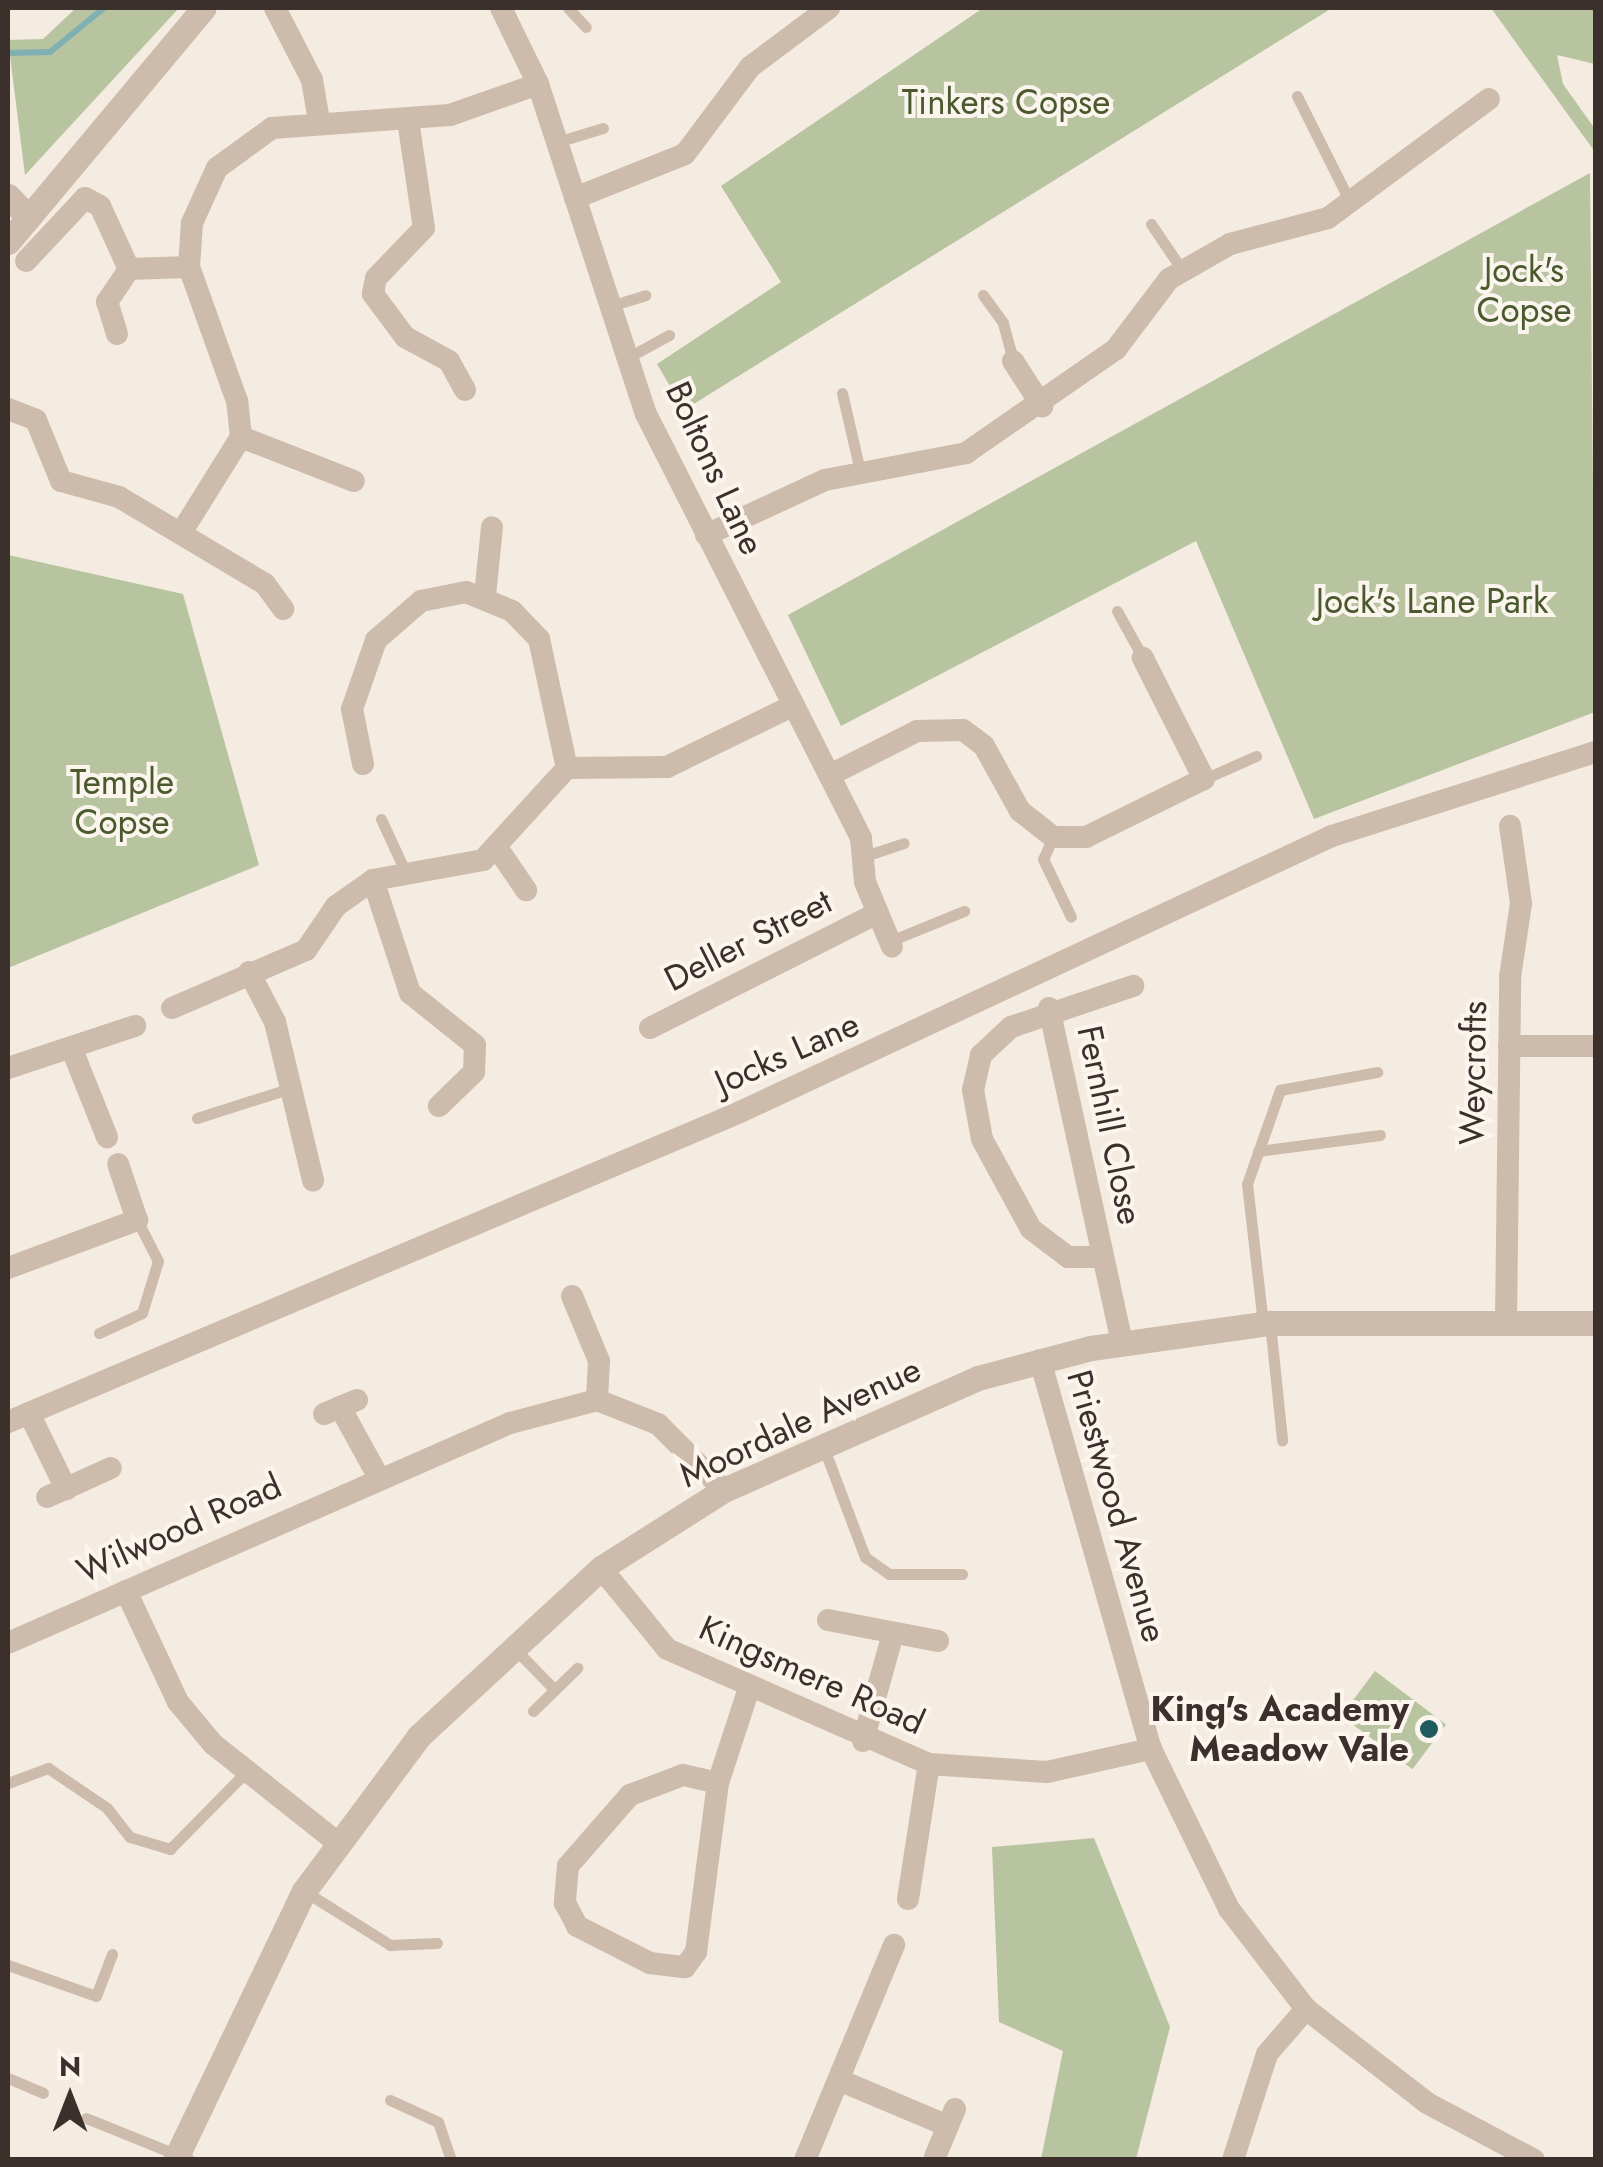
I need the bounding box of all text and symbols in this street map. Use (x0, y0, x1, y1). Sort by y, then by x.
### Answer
park label: Tinkers Copse (902, 81, 1110, 123)
park label: Jock's Copse (1476, 249, 1572, 331)
street label: Boltons Lane (657, 375, 773, 561)
park label: Jock's Lane Park (1316, 580, 1548, 622)
park label: Temple Copse (70, 761, 174, 843)
street label: Deller Street (657, 880, 839, 1000)
street label: Weycrofts (1451, 1001, 1495, 1145)
street label: Jocks Lane (708, 1003, 866, 1103)
street label: Fernhill Close (1068, 1022, 1152, 1228)
street label: Moordale Avenue (673, 1348, 927, 1496)
street label: Priestwood Avenue (1058, 1365, 1176, 1647)
street label: Wilwood Road (70, 1464, 288, 1592)
street label: Kingsmere Road (693, 1607, 931, 1743)
place label: King's Academy Meadow Vale (1150, 1688, 1409, 1770)
marker: King's Academy Meadow Vale (1418, 1718, 1440, 1740)
text: N (59, 2046, 81, 2087)
north arrow (20, 2047, 120, 2147)

